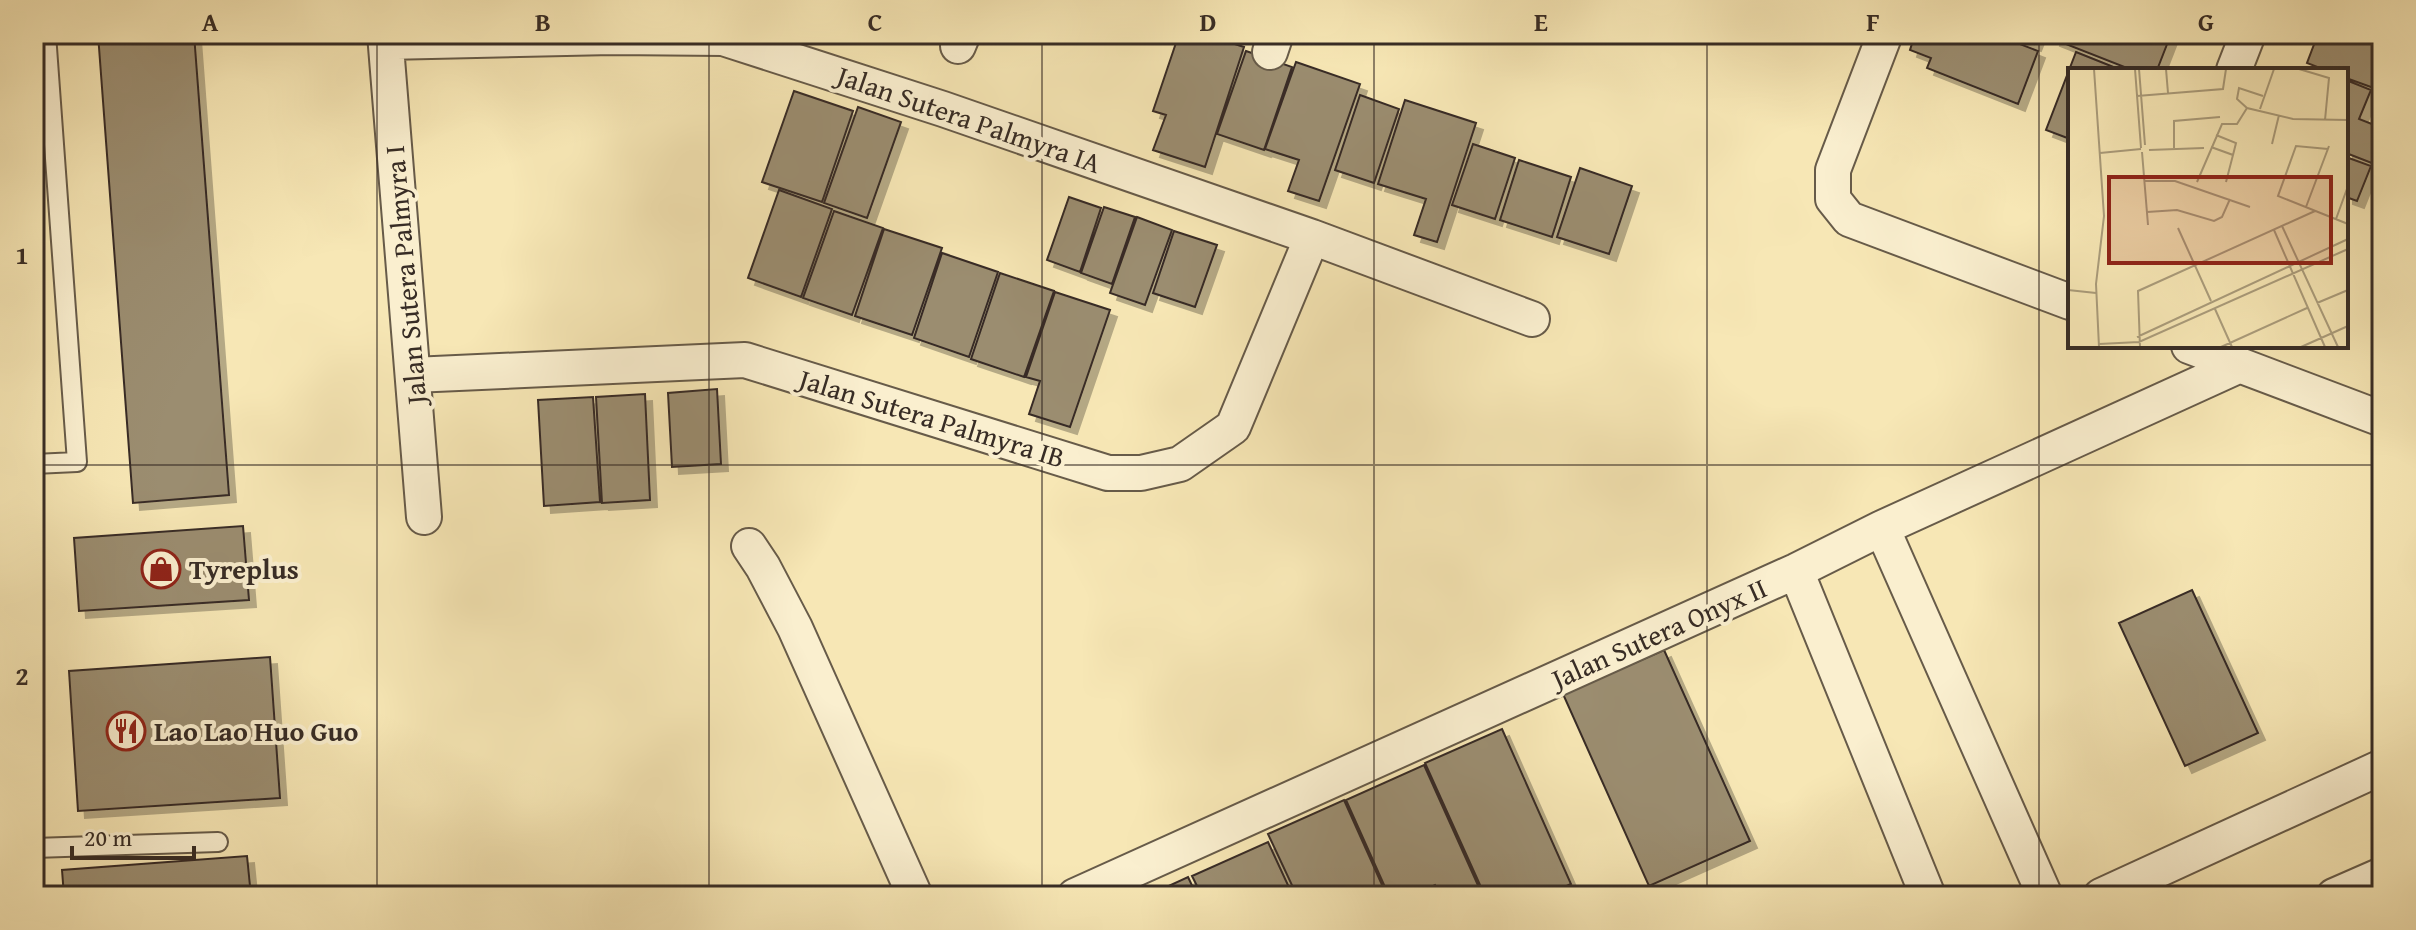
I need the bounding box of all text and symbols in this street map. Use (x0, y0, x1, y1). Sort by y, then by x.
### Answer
text: A (202, 2, 219, 41)
text: B (535, 2, 551, 41)
text: C (868, 2, 882, 41)
text: D (1200, 2, 1216, 41)
text: E (1534, 2, 1548, 41)
text: F (1866, 2, 1880, 41)
text: G (2198, 2, 2214, 41)
street label: Jalan Sutera Palmyra IA (829, 53, 1107, 183)
inset map (2068, 68, 2348, 348)
street label: Jalan Sutera Palmyra I (373, 144, 437, 409)
text: 1 (15, 235, 29, 274)
street label: Jalan Sutera Palmyra IB (791, 357, 1070, 477)
shop icon: Tyreplus (140, 548, 182, 590)
place label: Tyreplus (189, 548, 299, 589)
street label: Jalan Sutera Onyx II (1542, 567, 1773, 700)
text: 2 (15, 656, 29, 695)
restaurant icon: Lao Lao Huo Guo (105, 710, 147, 752)
place label: Lao Lao Huo Guo (154, 710, 359, 751)
scale bar (72, 810, 194, 860)
text: 20 m (84, 820, 132, 855)

